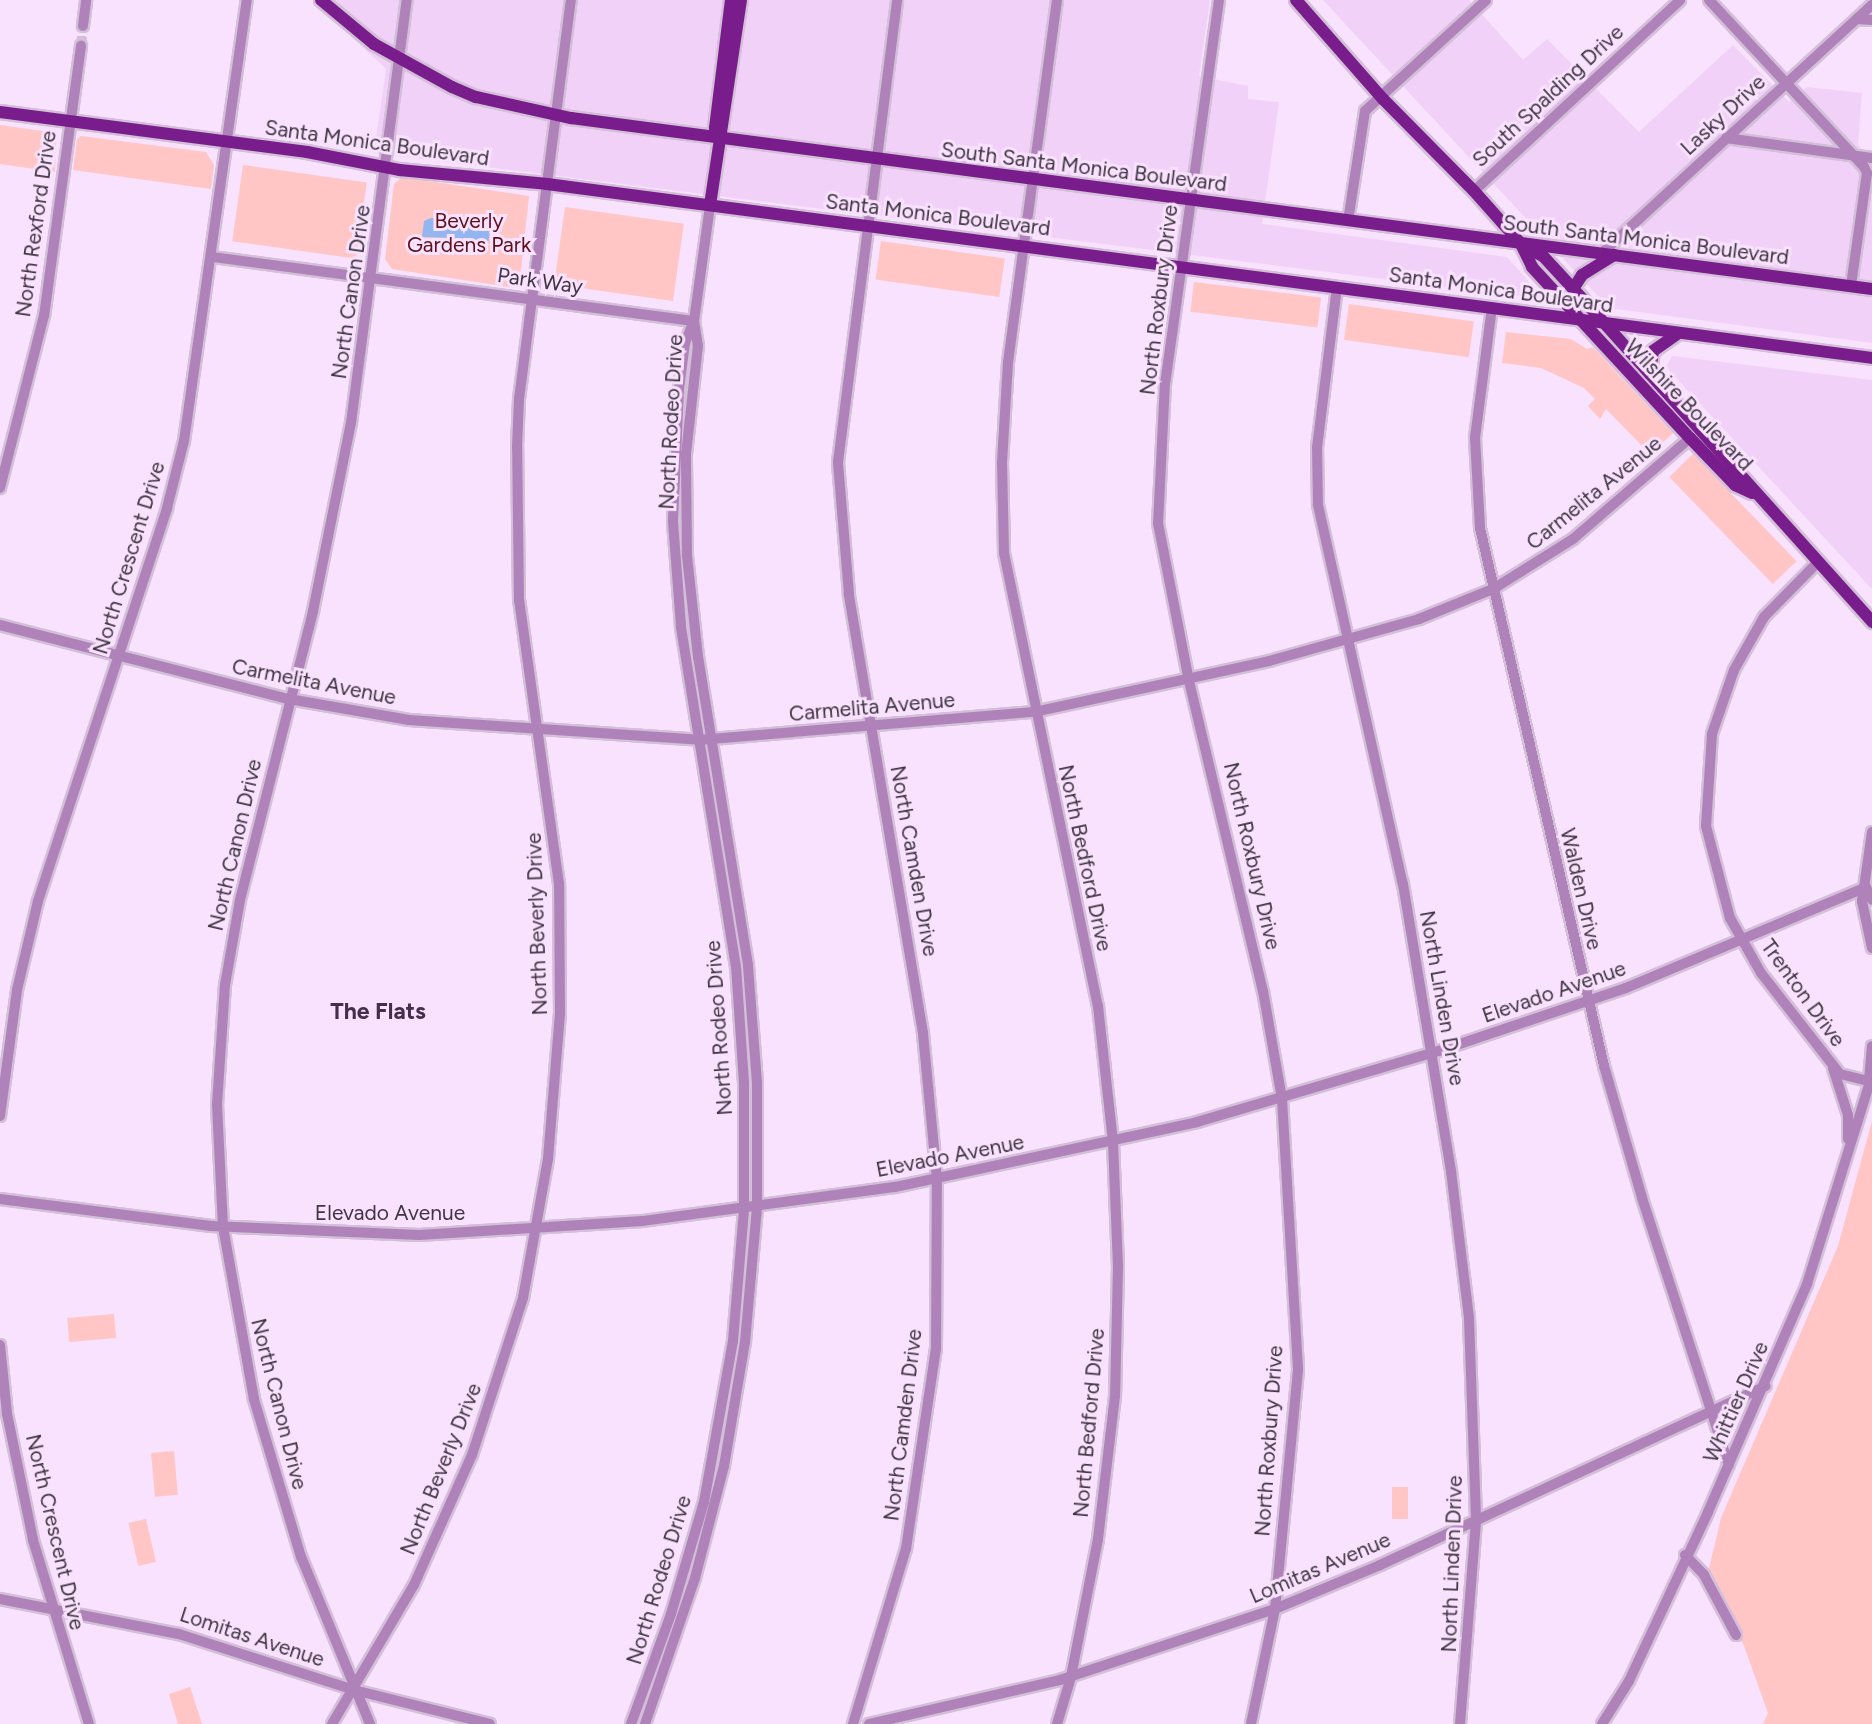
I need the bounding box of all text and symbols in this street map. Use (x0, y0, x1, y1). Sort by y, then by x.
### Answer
street label: South Spalding Drive (1467, 20, 1629, 172)
street label: Lasky Drive (1676, 70, 1770, 160)
street label: Santa Monica Boulevard (263, 115, 491, 171)
street label: North Rexford Drive (10, 129, 62, 319)
street label: South Santa Monica Boulevard (940, 137, 1228, 197)
street label: Santa Monica Boulevard (824, 189, 1052, 241)
street label: North Canon Drive (326, 203, 376, 381)
street label: North Roxbury Drive (1135, 203, 1183, 397)
park label: Beverly Gardens Park (407, 208, 531, 258)
street label: South Santa Monica Boulevard (1502, 210, 1790, 270)
street label: Santa Monica Boulevard (1387, 262, 1615, 318)
street label: Park Way (496, 263, 584, 299)
street label: North Rodeo Drive (654, 334, 688, 510)
street label: Wilshire Boulevard (1620, 334, 1758, 476)
street label: Carmelita Avenue (1521, 431, 1667, 555)
street label: North Crescent Drive (88, 459, 170, 657)
street label: Carmelita Avenue (230, 654, 398, 710)
street label: Carmelita Avenue (788, 687, 956, 727)
street label: North Canon Drive (203, 757, 267, 933)
street label: North Roxbury Drive (1218, 760, 1286, 952)
street label: North Bedford Drive (1053, 762, 1117, 954)
street label: North Camden Drive (885, 764, 943, 958)
street label: Walden Drive (1555, 826, 1607, 952)
street label: North Beverly Drive (521, 832, 553, 1016)
street label: North Linden Drive (1414, 909, 1470, 1087)
street label: Trenton Drive (1756, 934, 1850, 1052)
street label: North Rodeo Drive (700, 940, 738, 1116)
street label: Elevado Avenue (1479, 956, 1629, 1028)
district label: The Flats (330, 997, 426, 1025)
street label: Elevado Avenue (874, 1129, 1026, 1183)
street label: Elevado Avenue (315, 1200, 465, 1226)
street label: North Canon Drive (246, 1316, 312, 1492)
street label: North Bedford Drive (1068, 1327, 1110, 1519)
street label: North Camden Drive (879, 1328, 927, 1522)
street label: Whittier Drive (1698, 1338, 1774, 1466)
street label: North Roxbury Drive (1250, 1345, 1288, 1537)
street label: North Beverly Drive (395, 1379, 487, 1559)
street label: North Crescent Drive (20, 1432, 90, 1632)
street label: North Linden Drive (1436, 1475, 1468, 1653)
street label: North Rodeo Drive (621, 1492, 697, 1668)
street label: Lomitas Avenue (1246, 1527, 1394, 1609)
street label: Lomitas Avenue (177, 1602, 327, 1672)

